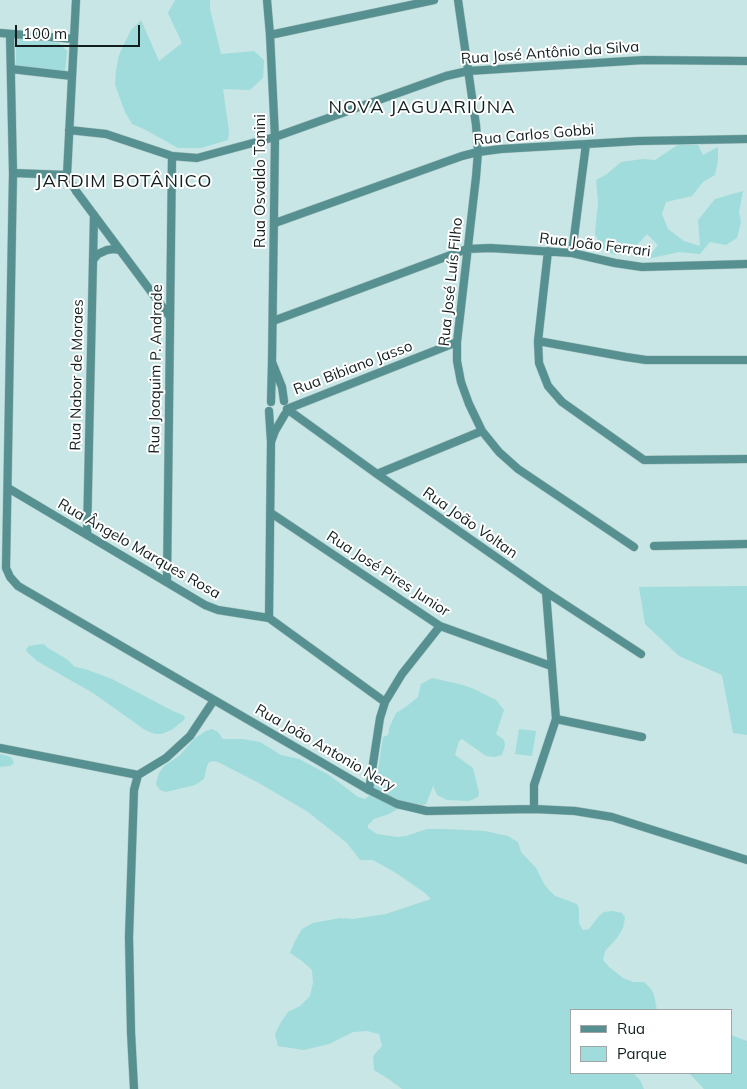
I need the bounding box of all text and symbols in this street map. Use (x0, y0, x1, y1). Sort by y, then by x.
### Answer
scale bar (18, 15, 142, 47)
text: 100 m (23, 24, 67, 43)
street label: Rua José Antônio da Silva (460, 38, 640, 68)
district label: NOVA JAGUARIÚNA (327, 97, 517, 119)
street label: Rua Osvaldo Tonini (251, 114, 269, 248)
street label: Rua Carlos Gobbi (473, 121, 595, 149)
district label: JARDIM BOTÂNICO (34, 171, 214, 193)
street label: Rua José Luís Filho (435, 217, 467, 347)
street label: Rua João Ferrari (538, 229, 652, 261)
street label: Rua Joaquim P. Andrade (146, 284, 166, 454)
street label: Rua Nabor de Moraes (67, 299, 87, 451)
street label: Rua Bibiano Jasso (291, 337, 415, 399)
street label: Rua João Voltan (419, 484, 521, 562)
street label: Rua Ângelo Marques Rosa (55, 495, 223, 603)
street label: Rua José Pires Junior (323, 527, 453, 621)
street label: Rua João Antonio Nery (252, 701, 398, 795)
legend (570, 1009, 732, 1074)
text: Rua (617, 1019, 645, 1038)
text: Parque (617, 1044, 667, 1063)

